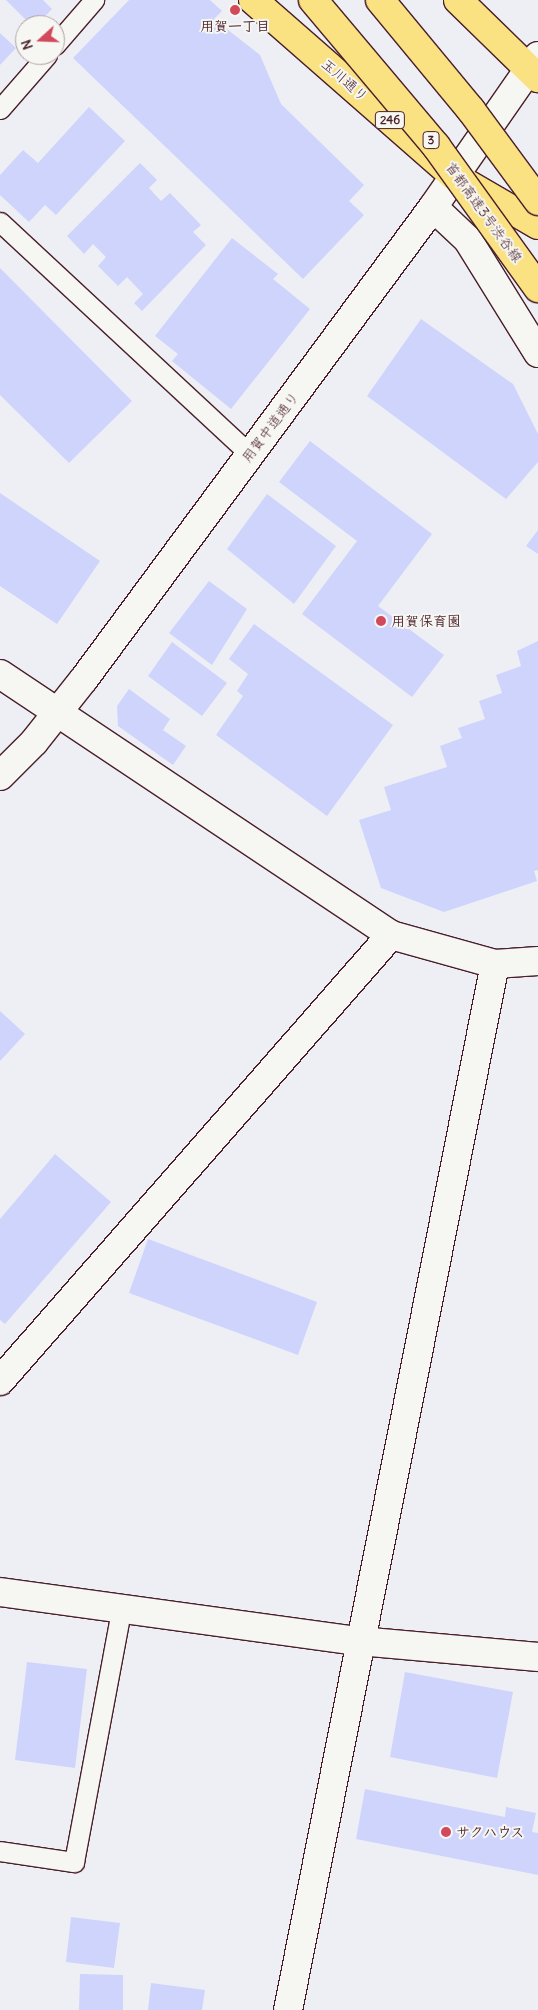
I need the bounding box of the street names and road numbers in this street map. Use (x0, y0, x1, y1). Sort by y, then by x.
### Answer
street label: 玉川通り (318, 55, 372, 105)
road number: 246 (374, 110, 406, 130)
road number: 3 (422, 130, 440, 150)
street label: 首都高速3号渋谷線 (442, 159, 526, 265)
street label: 用賀中道通り (238, 388, 302, 466)

